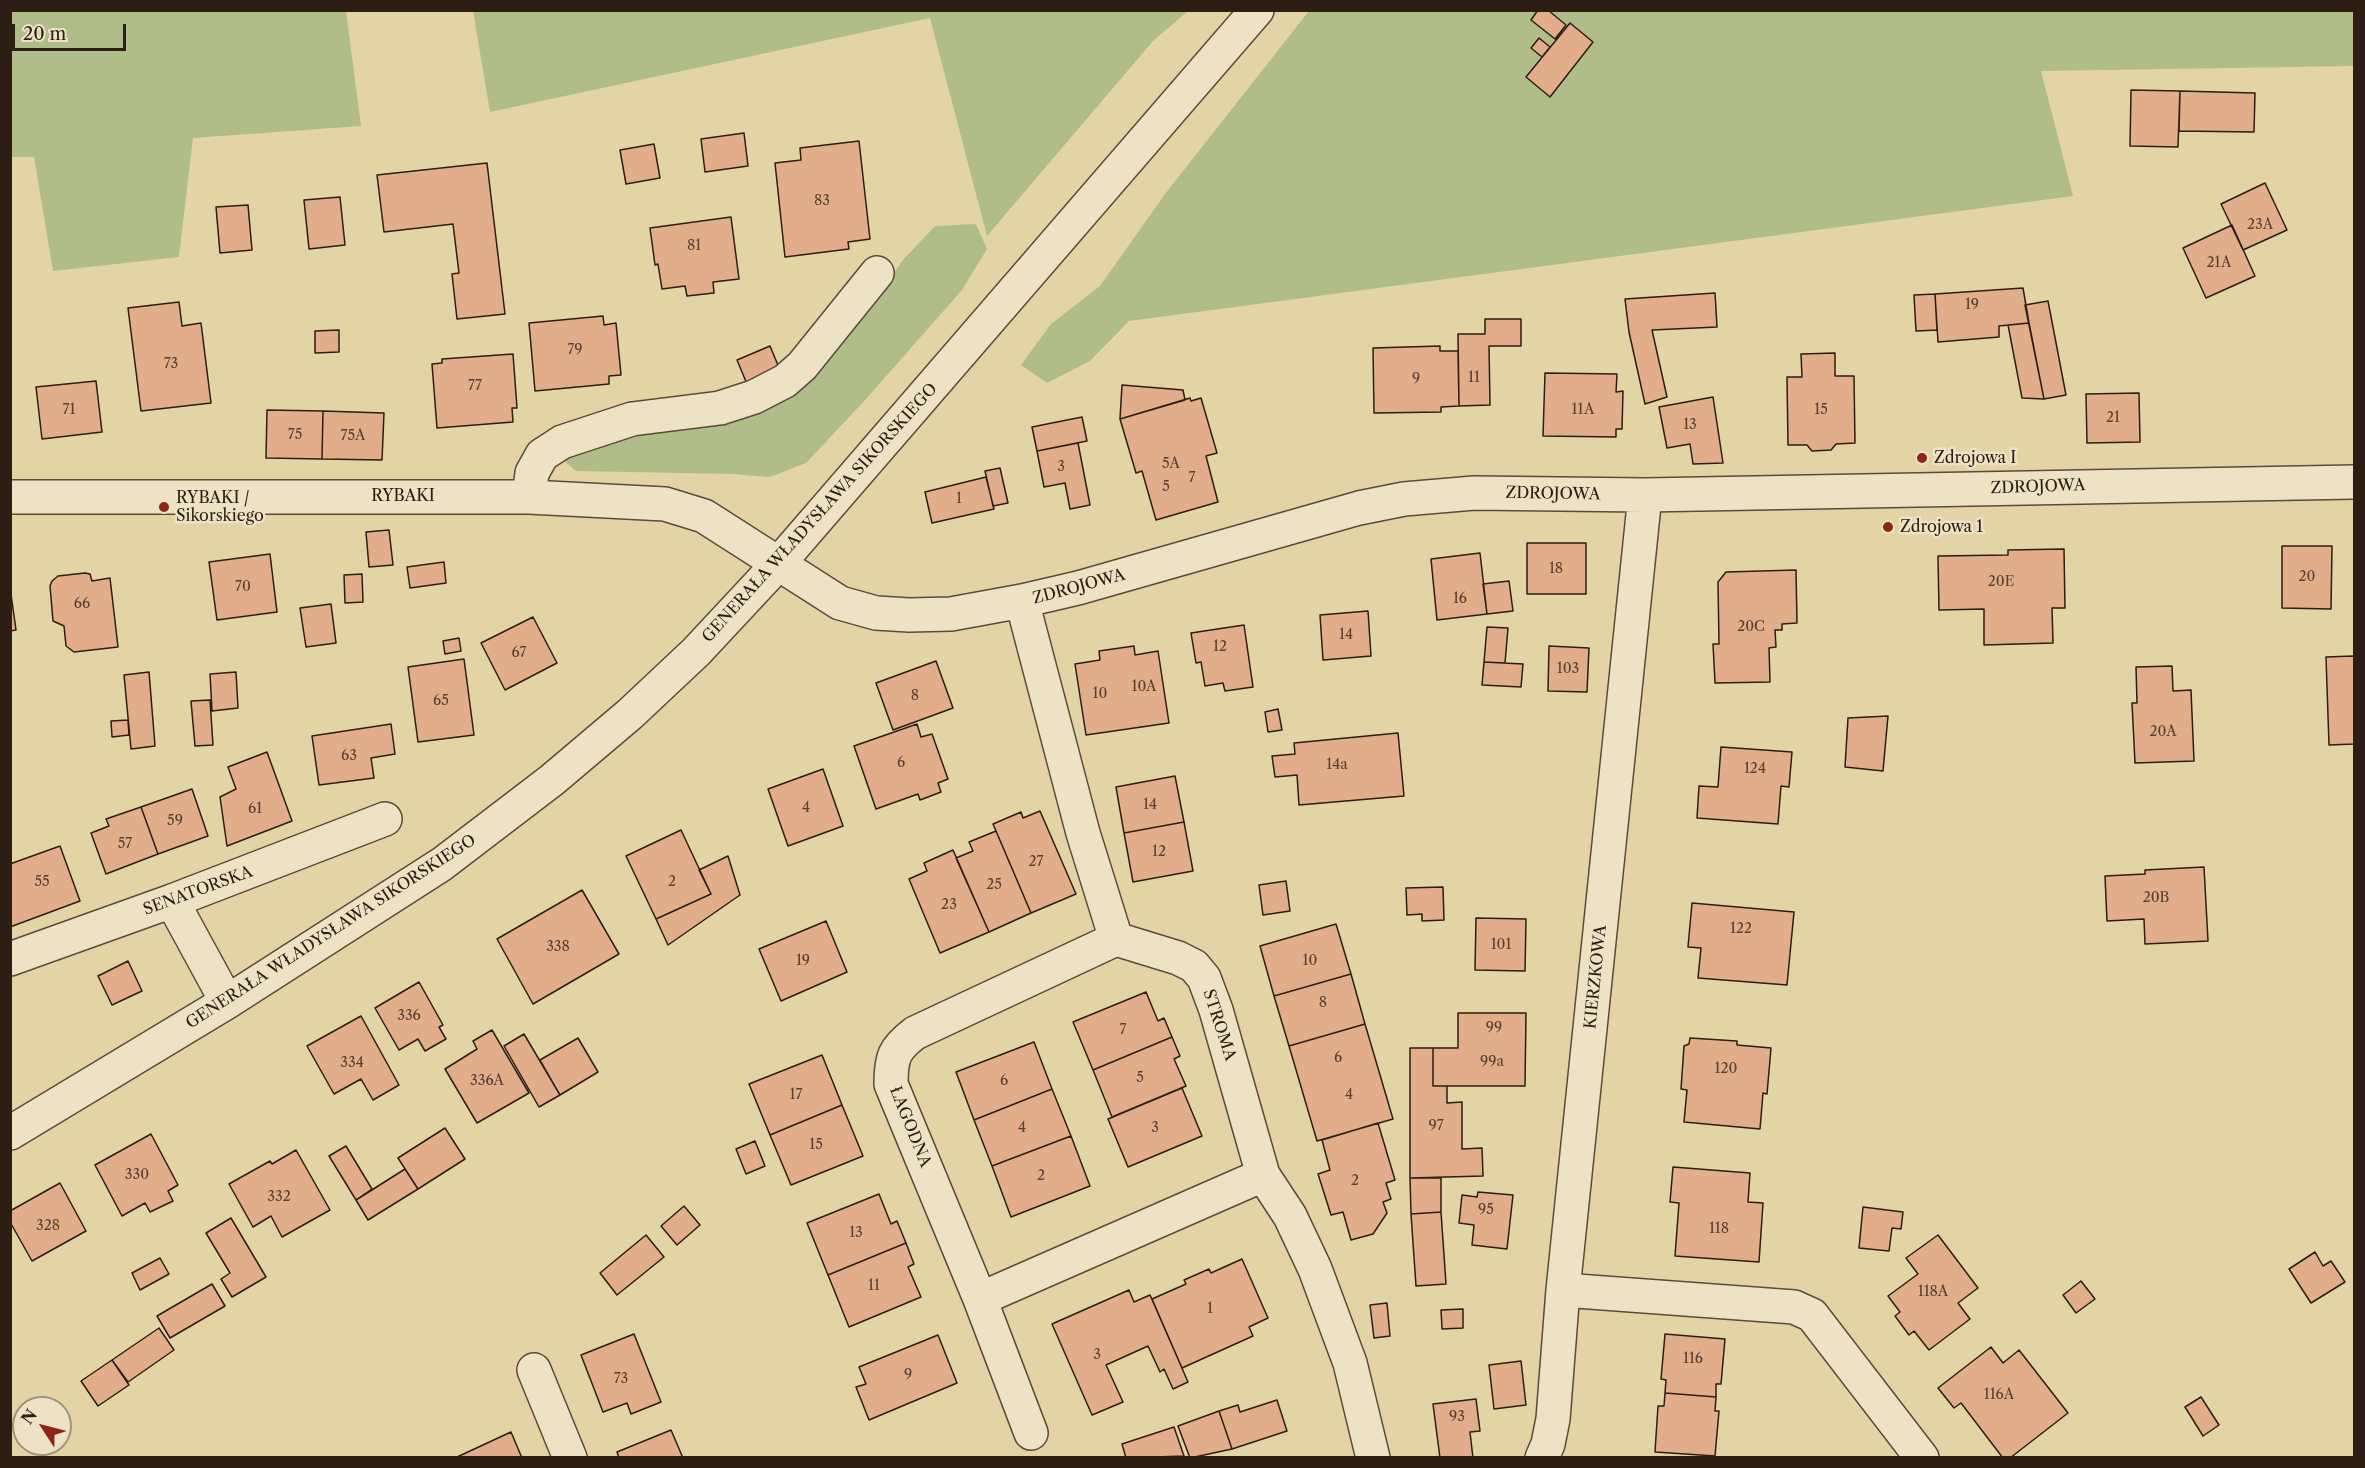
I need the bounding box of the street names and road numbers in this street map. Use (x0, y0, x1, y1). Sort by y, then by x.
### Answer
street label: GENERAŁA WŁADYSŁAWA SIKORSKIEGO (698, 380, 942, 646)
street label: ZDROJOWA (1990, 476, 2086, 498)
street label: ZDROJOWA (1505, 484, 1601, 504)
street label: RYBAKI (371, 486, 435, 506)
street label: ZDROJOWA (1031, 565, 1127, 609)
street label: GENERAŁA WŁADYSŁAWA SIKORSKIEGO (182, 831, 480, 1033)
street label: SENATORSKA (141, 862, 255, 920)
street label: KIERZKOWA (1581, 924, 1611, 1030)
street label: STROMA (1198, 987, 1240, 1063)
street label: ŁAGODNA (885, 1084, 935, 1170)

